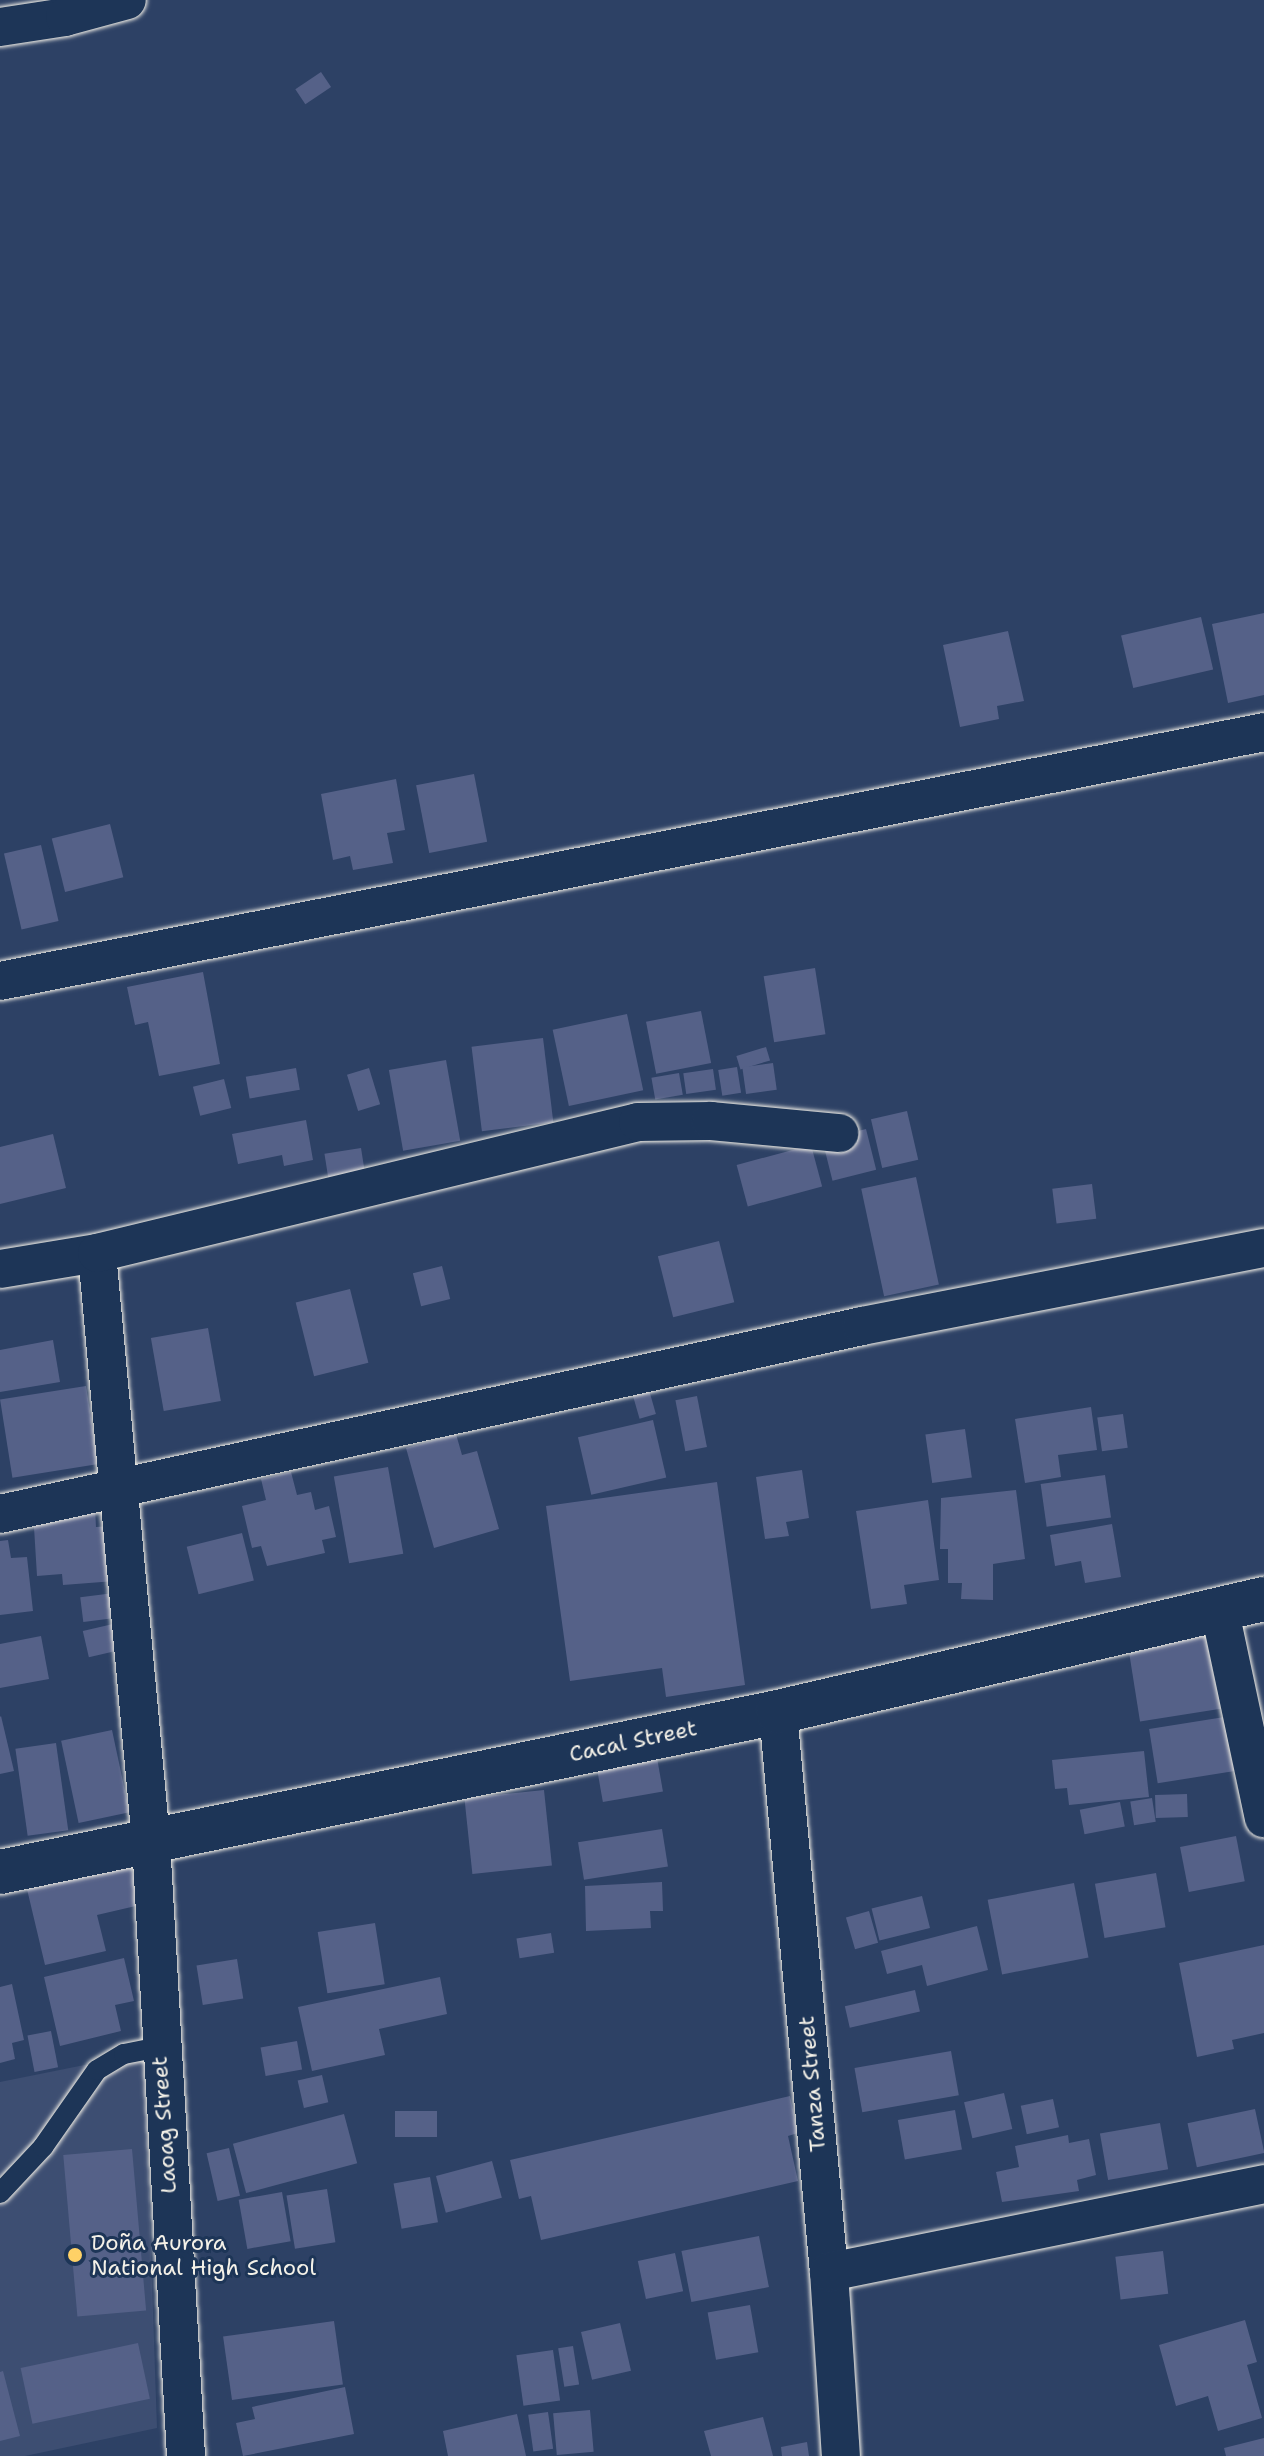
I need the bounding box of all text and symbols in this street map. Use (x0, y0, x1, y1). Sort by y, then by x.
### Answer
street label: Cacal Street (567, 1715, 699, 1767)
street label: Tanza Street (793, 2015, 831, 2153)
street label: Laoag Street (146, 2055, 182, 2195)
place label: Doña Aurora National High School (91, 2229, 316, 2280)
marker: Doña Aurora National High School (66, 2246, 84, 2264)

